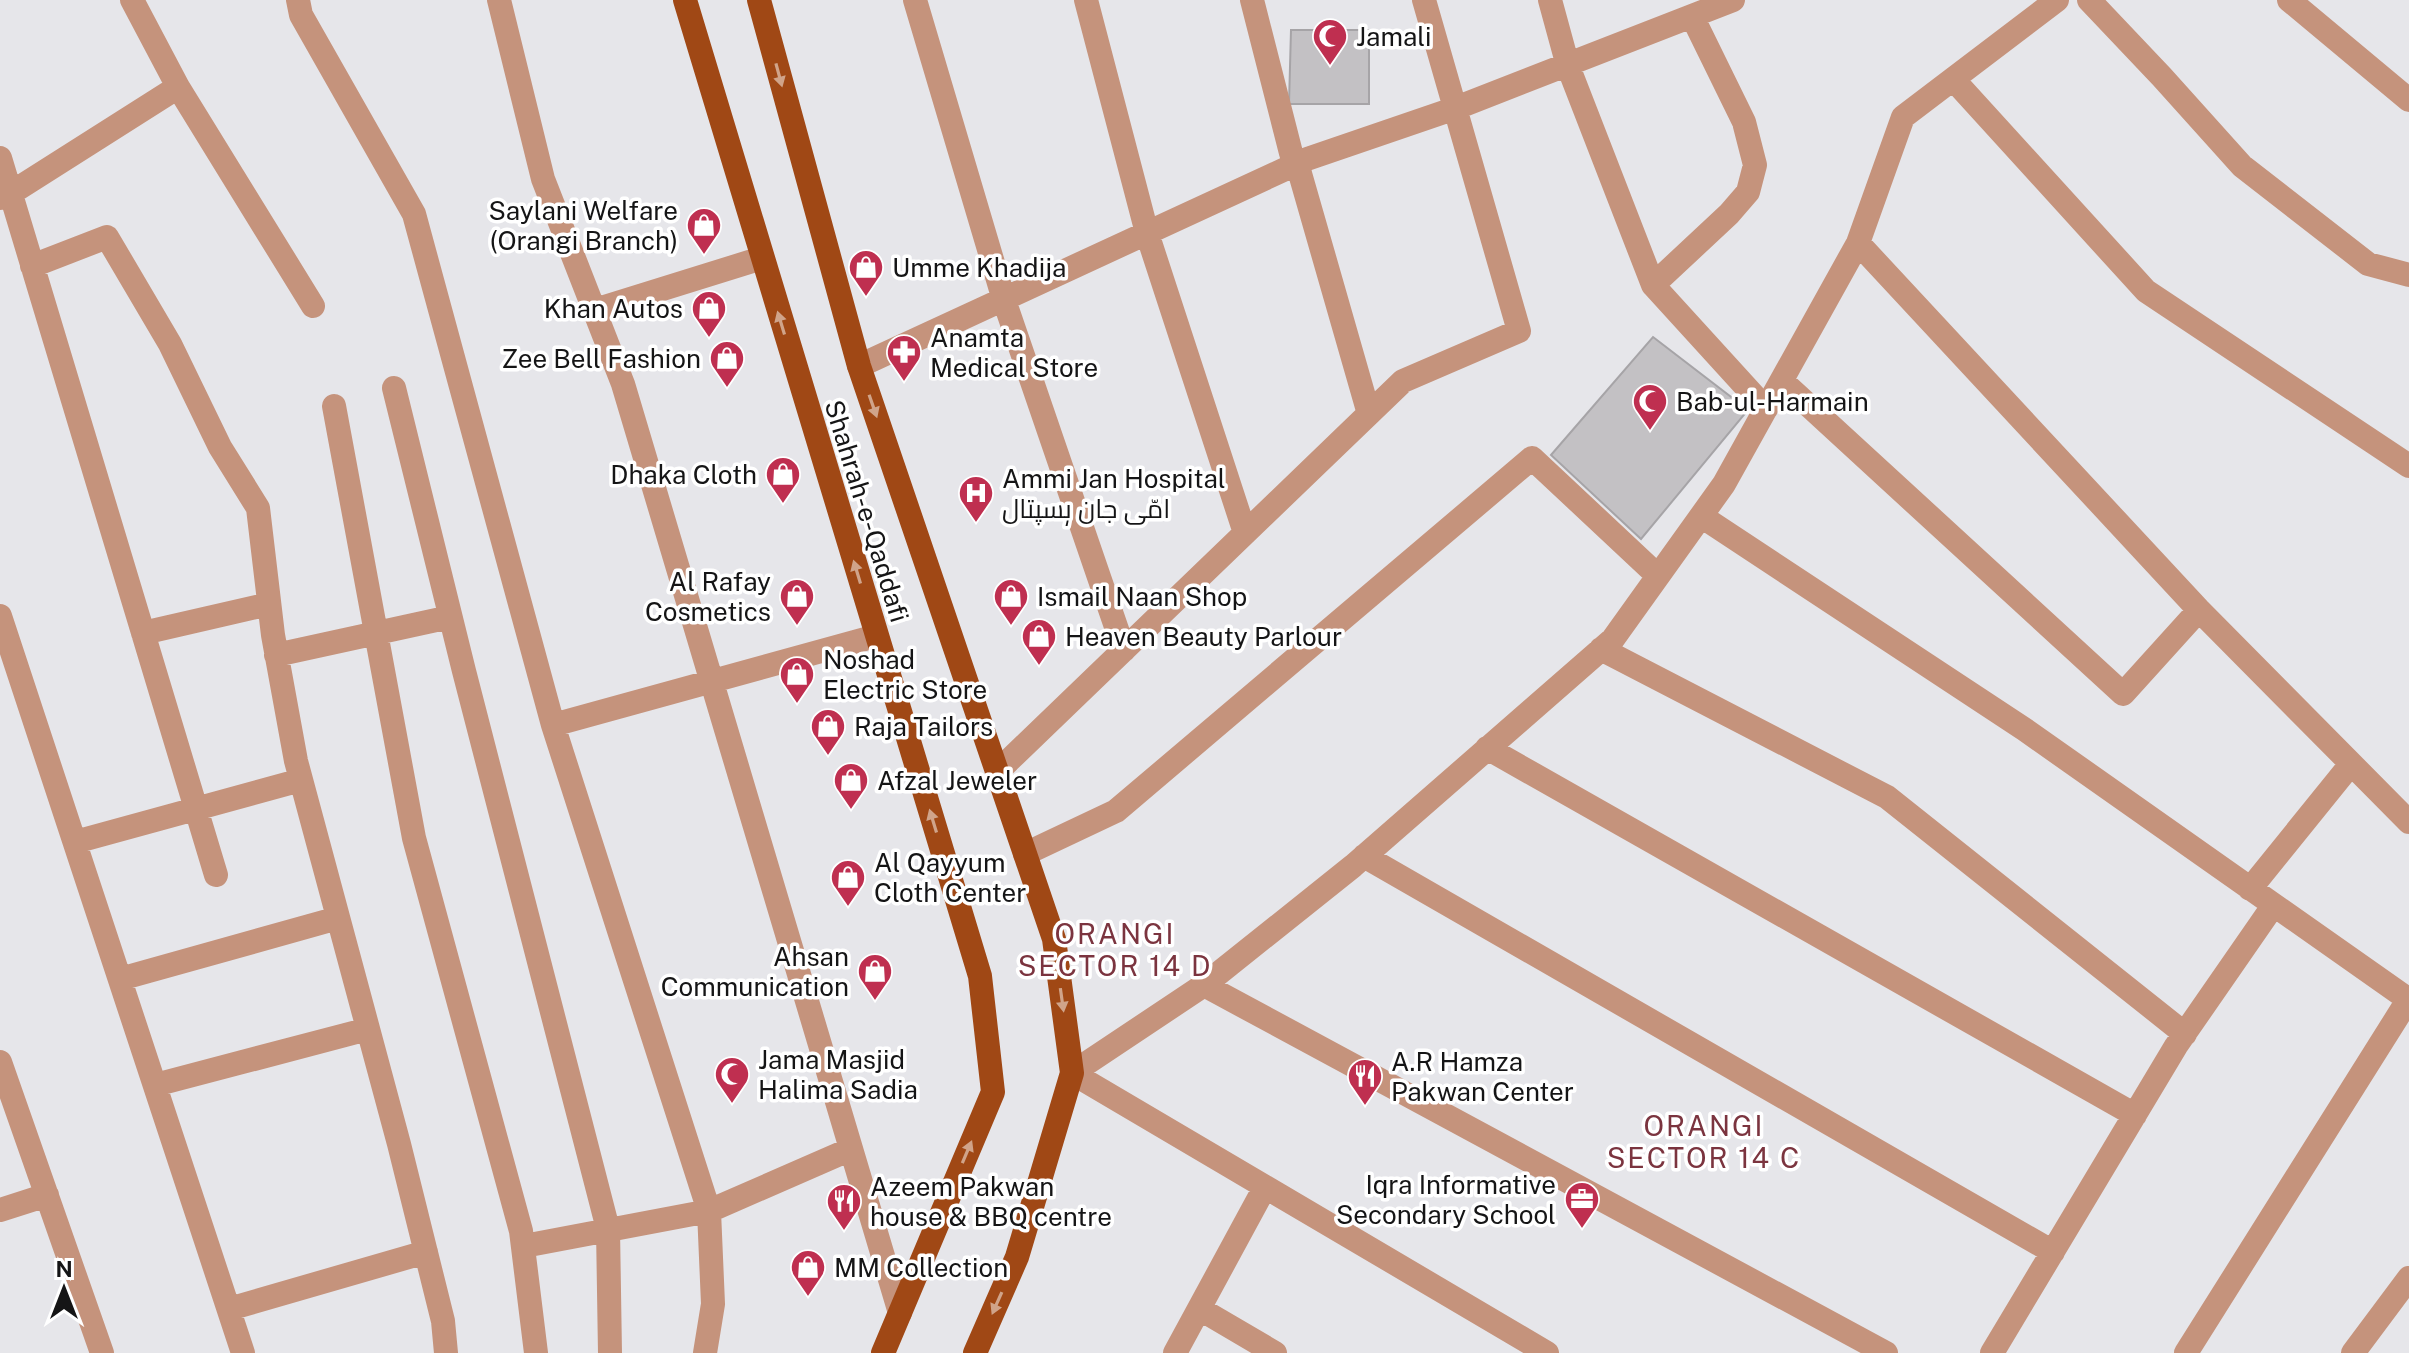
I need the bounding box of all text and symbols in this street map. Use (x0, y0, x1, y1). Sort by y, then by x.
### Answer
mosque icon: Jamali (1311, 17, 1349, 67)
place label: Jamali (1356, 21, 1432, 52)
one-way arrow (774, 63, 786, 88)
place label: Saylani Welfare (Orangi Branch) (488, 195, 678, 256)
shop icon: Saylani Welfare (Orangi Branch) (685, 206, 723, 256)
shop icon: Umme Khadija (847, 248, 885, 298)
place label: Umme Khadija (892, 252, 1066, 283)
shop icon: Khan Autos (690, 289, 728, 339)
place label: Khan Autos (544, 293, 683, 324)
one-way arrow (774, 311, 787, 335)
place label: Anamta Medical Store (930, 322, 1098, 383)
pharmacy icon: Anamta Medical Store (885, 333, 923, 383)
shop icon: Zee Bell Fashion (708, 339, 746, 389)
place label: Zee Bell Fashion (502, 343, 701, 374)
mosque icon: Bab-ul-Harmain (1631, 382, 1669, 432)
place label: Bab-ul-Harmain (1676, 386, 1869, 417)
one-way arrow (867, 394, 879, 418)
street label: Shahrah-e-Qaddafi (818, 396, 916, 626)
shop icon: Dhaka Cloth (764, 455, 802, 505)
place label: Dhaka Cloth (610, 459, 757, 490)
place label: Ammi Jan Hospital امّی جان ہسپتال (1002, 463, 1226, 526)
hospital icon: Ammi Jan Hospital امّی جان ہسپتال (957, 474, 995, 524)
one-way arrow (850, 560, 862, 584)
place label: Al Rafay Cosmetics (645, 566, 771, 627)
shop icon: Al Rafay Cosmetics (778, 577, 816, 627)
shop icon: Ismail Naan Shop (992, 577, 1030, 627)
place label: Ismail Naan Shop (1037, 581, 1247, 612)
shop icon: Heaven Beauty Parlour (1020, 617, 1058, 667)
place label: Heaven Beauty Parlour (1065, 621, 1342, 652)
place label: Noshad Electric Store (823, 644, 987, 705)
shop icon: Noshad Electric Store (778, 655, 816, 705)
shop icon: Raja Tailors (809, 707, 847, 757)
place label: Raja Tailors (854, 711, 993, 742)
shop icon: Afzal Jeweler (832, 761, 870, 811)
place label: Afzal Jeweler (877, 765, 1037, 796)
one-way arrow (926, 808, 939, 832)
place label: Al Qayyum Cloth Center (874, 847, 1026, 908)
shop icon: Al Qayyum Cloth Center (829, 858, 867, 908)
district label: ORANGI SECTOR 14 D (1018, 917, 1212, 982)
place label: Ahsan Communication (661, 941, 849, 1002)
shop icon: Ahsan Communication (856, 952, 894, 1002)
one-way arrow (1056, 988, 1069, 1013)
place label: Jama Masjid Halima Sadia (758, 1044, 918, 1105)
place label: A.R Hamza Pakwan Center (1391, 1046, 1574, 1107)
mosque icon: Jama Masjid Halima Sadia (713, 1055, 751, 1105)
restaurant icon: A.R Hamza Pakwan Center (1346, 1057, 1384, 1107)
district label: ORANGI SECTOR 14 C (1607, 1109, 1801, 1174)
one-way arrow (961, 1140, 974, 1164)
place label: Iqra Informative Secondary School (1336, 1169, 1556, 1230)
place label: Azeem Pakwan house & BBQ centre (870, 1171, 1112, 1232)
office icon: Iqra Informative Secondary School (1563, 1180, 1601, 1230)
restaurant icon: Azeem Pakwan house & BBQ centre (825, 1182, 863, 1232)
shop icon: MM Collection (789, 1248, 827, 1298)
north arrow (24, 1249, 104, 1329)
place label: MM Collection (834, 1252, 1008, 1283)
text: N (55, 1256, 73, 1282)
one-way arrow (990, 1291, 1004, 1315)

